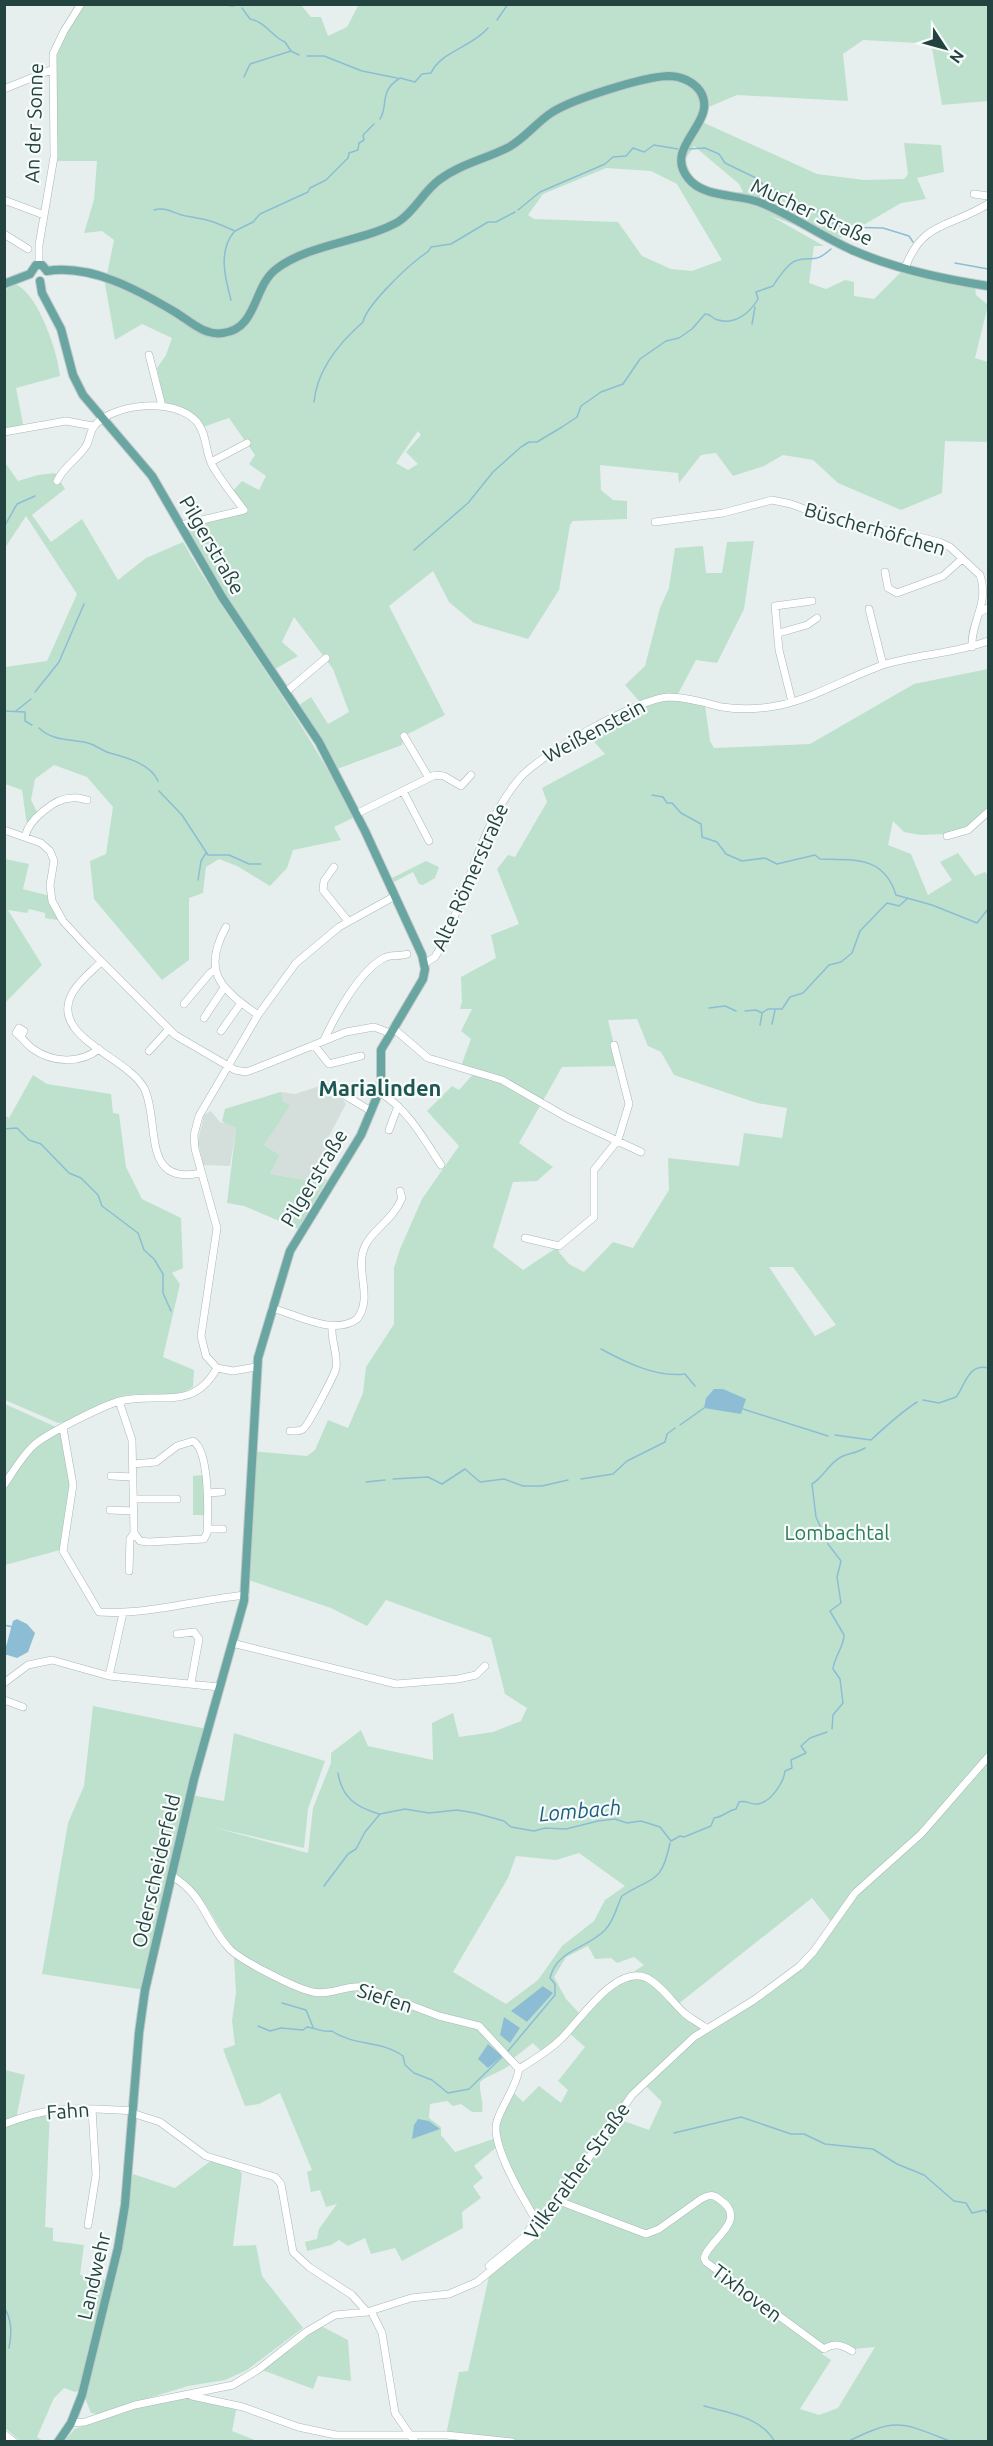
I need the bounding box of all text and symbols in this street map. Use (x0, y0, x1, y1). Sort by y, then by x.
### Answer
north arrow (915, 18, 975, 78)
text: N (946, 47, 968, 67)
street label: An der Sonne (20, 63, 47, 183)
street label: Mucher Straße (748, 173, 877, 250)
street label: Pilgerstraße (175, 492, 250, 598)
street label: Büscherhöfchen (802, 497, 949, 560)
street label: Weißenstein (539, 694, 649, 767)
street label: Alte Römerstraße (427, 799, 512, 954)
district label: Marialinden (318, 1075, 442, 1100)
street label: Pilgerstraße (275, 1125, 352, 1231)
park label: Lombachtal (784, 1521, 890, 1544)
street label: Oderscheiderfeld (127, 1792, 184, 1950)
water label: Lombach (538, 1794, 622, 1826)
street label: Siefen (355, 1978, 416, 2017)
street label: Fahn (46, 2098, 90, 2123)
street label: Vilkerather Straße (519, 2098, 634, 2244)
street label: Landwehr (72, 2229, 115, 2322)
street label: Tixhoven (708, 2259, 787, 2326)

